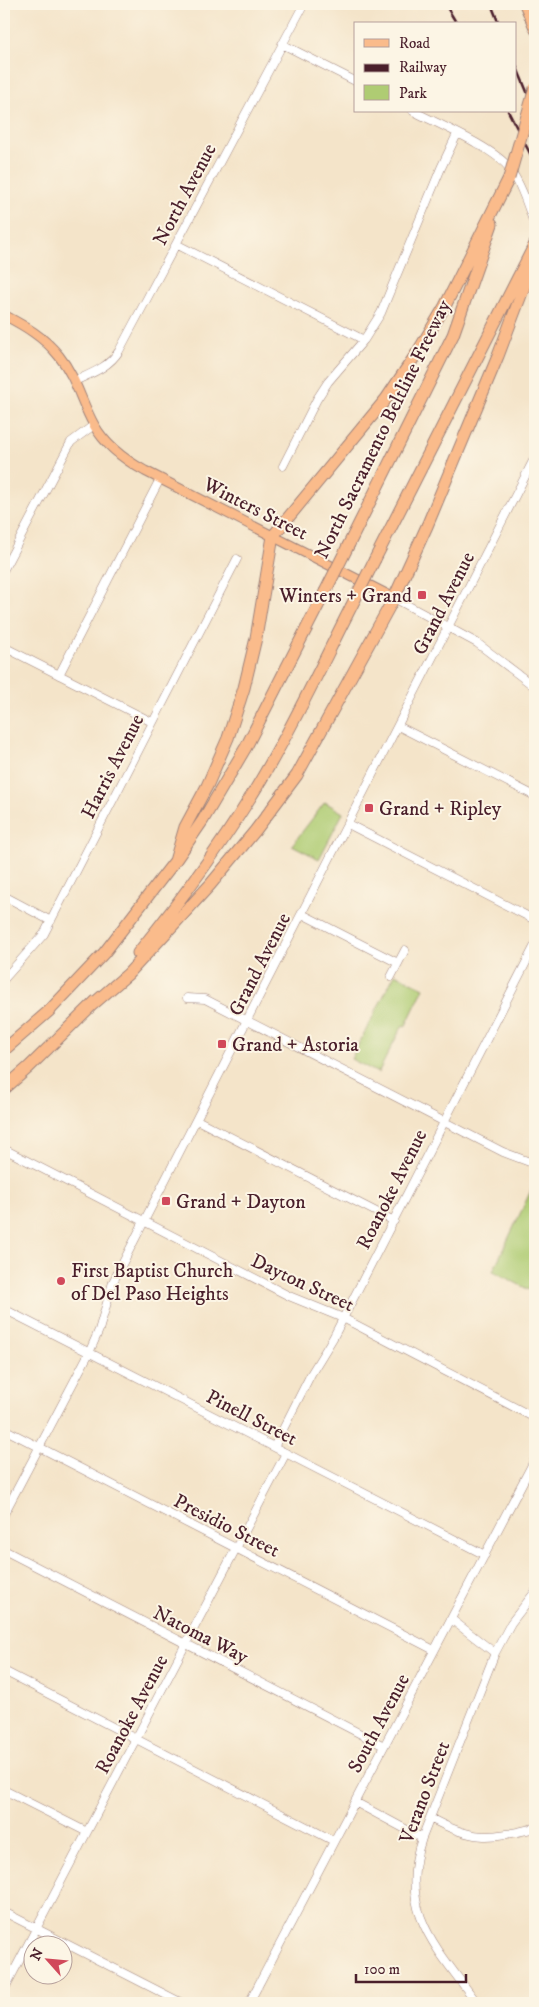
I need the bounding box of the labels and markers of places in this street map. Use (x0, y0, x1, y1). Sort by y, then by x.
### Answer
place label: Winters + Grand (278, 584, 412, 609)
marker: Winters + Grand (416, 589, 428, 601)
place label: Grand + Ripley (379, 797, 502, 822)
marker: Grand + Ripley (363, 802, 375, 814)
place label: Grand + Astoria (232, 1033, 359, 1058)
marker: Grand + Astoria (216, 1038, 228, 1050)
place label: Grand + Dayton (176, 1190, 306, 1215)
marker: Grand + Dayton (160, 1195, 172, 1207)
place label: First Baptist Church of Del Paso Heights (71, 1259, 234, 1307)
marker: First Baptist Church of Del Paso Heights (55, 1275, 67, 1287)

